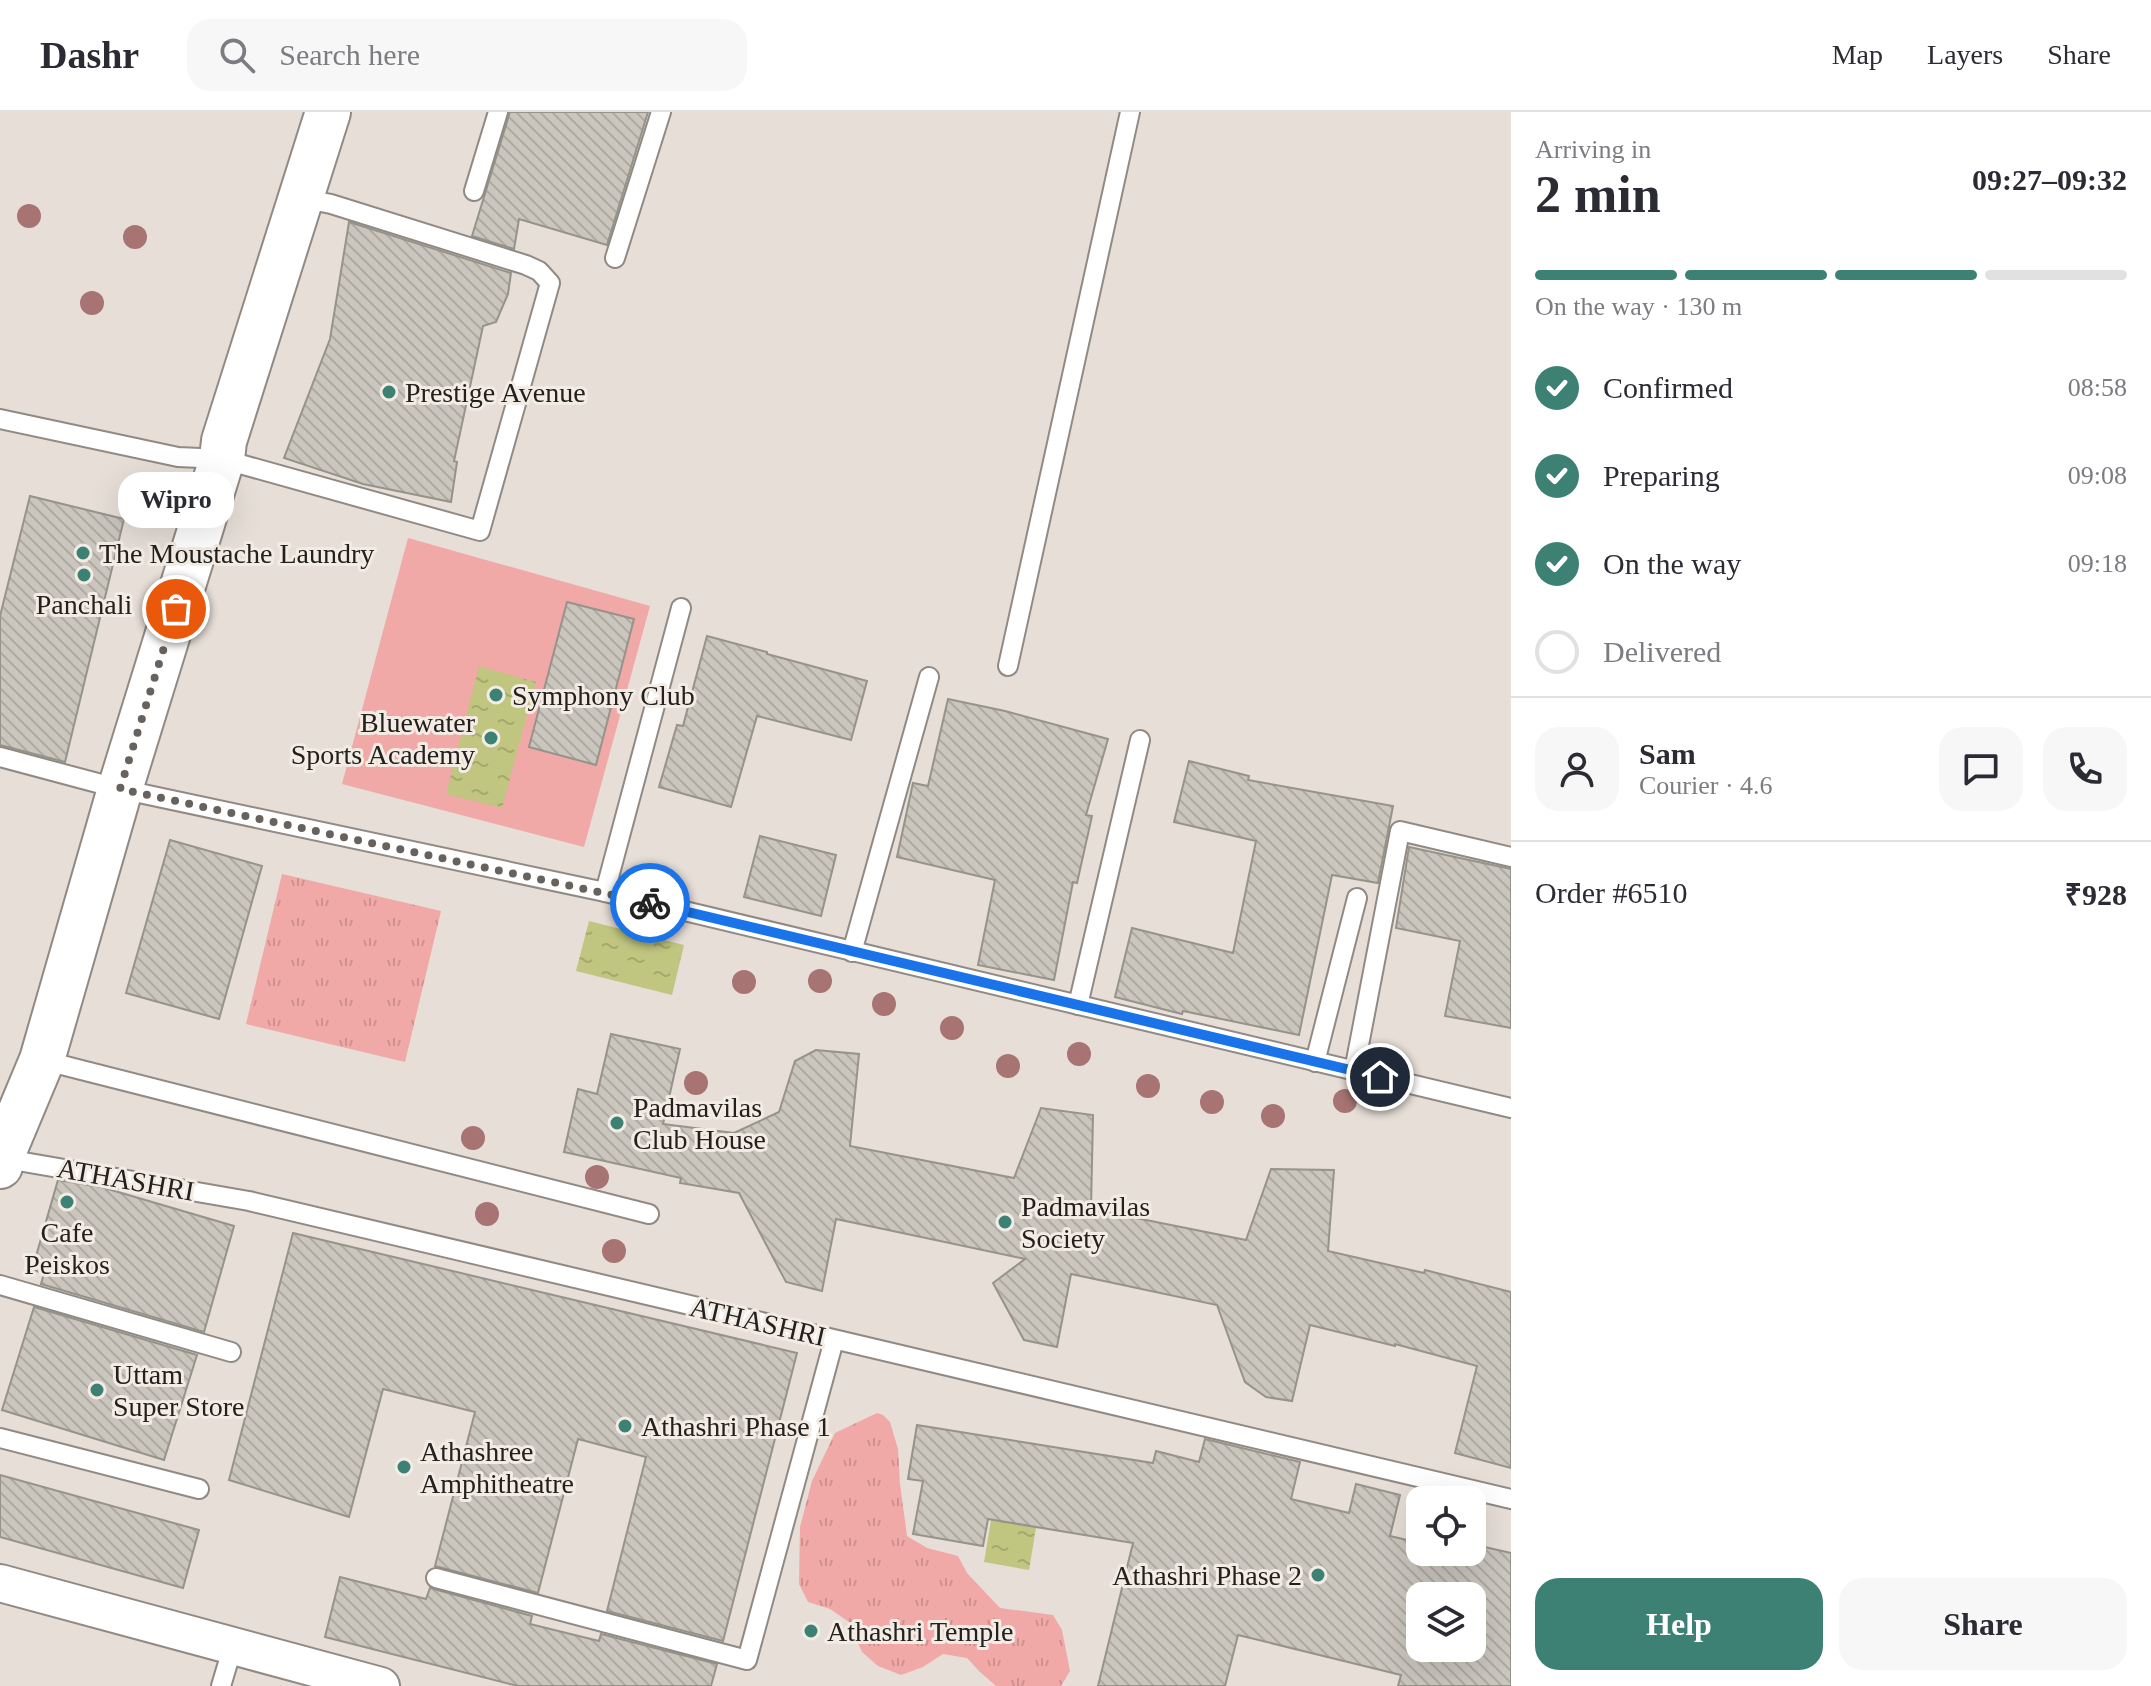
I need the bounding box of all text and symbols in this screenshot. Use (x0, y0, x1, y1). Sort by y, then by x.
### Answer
search box (187, 19, 747, 91)
icon: search (215, 33, 259, 77)
text: Dashr (40, 34, 139, 76)
text: Search here (279, 38, 420, 71)
text: Map (1832, 39, 1883, 70)
text: Layers (1927, 39, 2003, 70)
text: Share (2047, 39, 2111, 70)
text: Arriving in (1535, 135, 1651, 164)
text: 09:27–09:32 (1972, 163, 2127, 196)
text: 2 min (1535, 166, 1661, 223)
text: On the way · 130 m (1535, 292, 1742, 321)
icon: check (1535, 366, 1579, 410)
text: Confirmed (1603, 371, 1733, 404)
text: 08:58 (2068, 373, 2127, 402)
place label: Prestige Avenue (405, 377, 586, 408)
marker: Prestige Avenue (380, 383, 398, 401)
icon: check (1535, 454, 1579, 498)
text: Preparing (1603, 459, 1720, 492)
text: 09:08 (2068, 461, 2127, 490)
callout: Wipro (118, 473, 234, 529)
text: Wipro (140, 485, 212, 514)
place label: The Moustache Laundry (99, 538, 374, 569)
icon: check (1535, 542, 1579, 586)
marker: The Moustache Laundry (74, 544, 92, 562)
text: On the way (1603, 547, 1741, 580)
text: 09:18 (2068, 549, 2127, 578)
marker: Panchali (75, 566, 93, 584)
pin (142, 575, 210, 643)
icon: bag (154, 587, 198, 631)
place label: Panchali (36, 589, 132, 620)
text: Delivered (1603, 635, 1721, 668)
place label: Symphony Club (512, 680, 695, 711)
marker: Symphony Club (487, 686, 505, 704)
place label: Bluewater Sports Academy (291, 707, 476, 770)
button: person (1535, 727, 1619, 811)
button: chat (1939, 727, 2023, 811)
button: phone (2043, 727, 2127, 811)
marker: Bluewater Sports Academy (482, 729, 500, 747)
text: Sam (1639, 737, 1696, 770)
text: Courier · 4.6 (1639, 771, 1773, 800)
courier (610, 863, 690, 943)
text: Order #6510 (1535, 876, 1687, 909)
text: ₹928 (2065, 878, 2127, 911)
icon: bike (628, 881, 672, 925)
pin (1346, 1043, 1414, 1111)
icon: home (1358, 1055, 1402, 1099)
place label: Padmavilas Club House (633, 1092, 766, 1155)
marker: Padmavilas Club House (608, 1114, 626, 1132)
street label: ATHASHRI (55, 1152, 197, 1207)
place label: Padmavilas Society (1021, 1191, 1150, 1254)
marker: Cafe Peiskos (58, 1193, 76, 1211)
marker: Padmavilas Society (996, 1213, 1014, 1231)
place label: Cafe Peiskos (24, 1217, 110, 1280)
street label: ATHASHRI (687, 1291, 829, 1352)
place label: Uttam Super Store (113, 1359, 244, 1422)
marker: Uttam Super Store (88, 1381, 106, 1399)
place label: Athashri Phase 1 (641, 1411, 831, 1442)
marker: Athashri Phase 1 (616, 1417, 634, 1435)
place label: Athashree Amphitheatre (420, 1436, 574, 1499)
marker: Athashree Amphitheatre (395, 1458, 413, 1476)
map controls (1406, 1486, 1486, 1662)
button: locate (1406, 1486, 1486, 1566)
place label: Athashri Phase 2 (1112, 1560, 1302, 1591)
marker: Athashri Phase 2 (1309, 1566, 1327, 1584)
button: Help (1535, 1578, 1823, 1670)
button: Share (1839, 1578, 2127, 1670)
button: layers (1406, 1582, 1486, 1662)
place label: Athashri Temple (827, 1616, 1013, 1647)
marker: Athashri Temple (802, 1622, 820, 1640)

